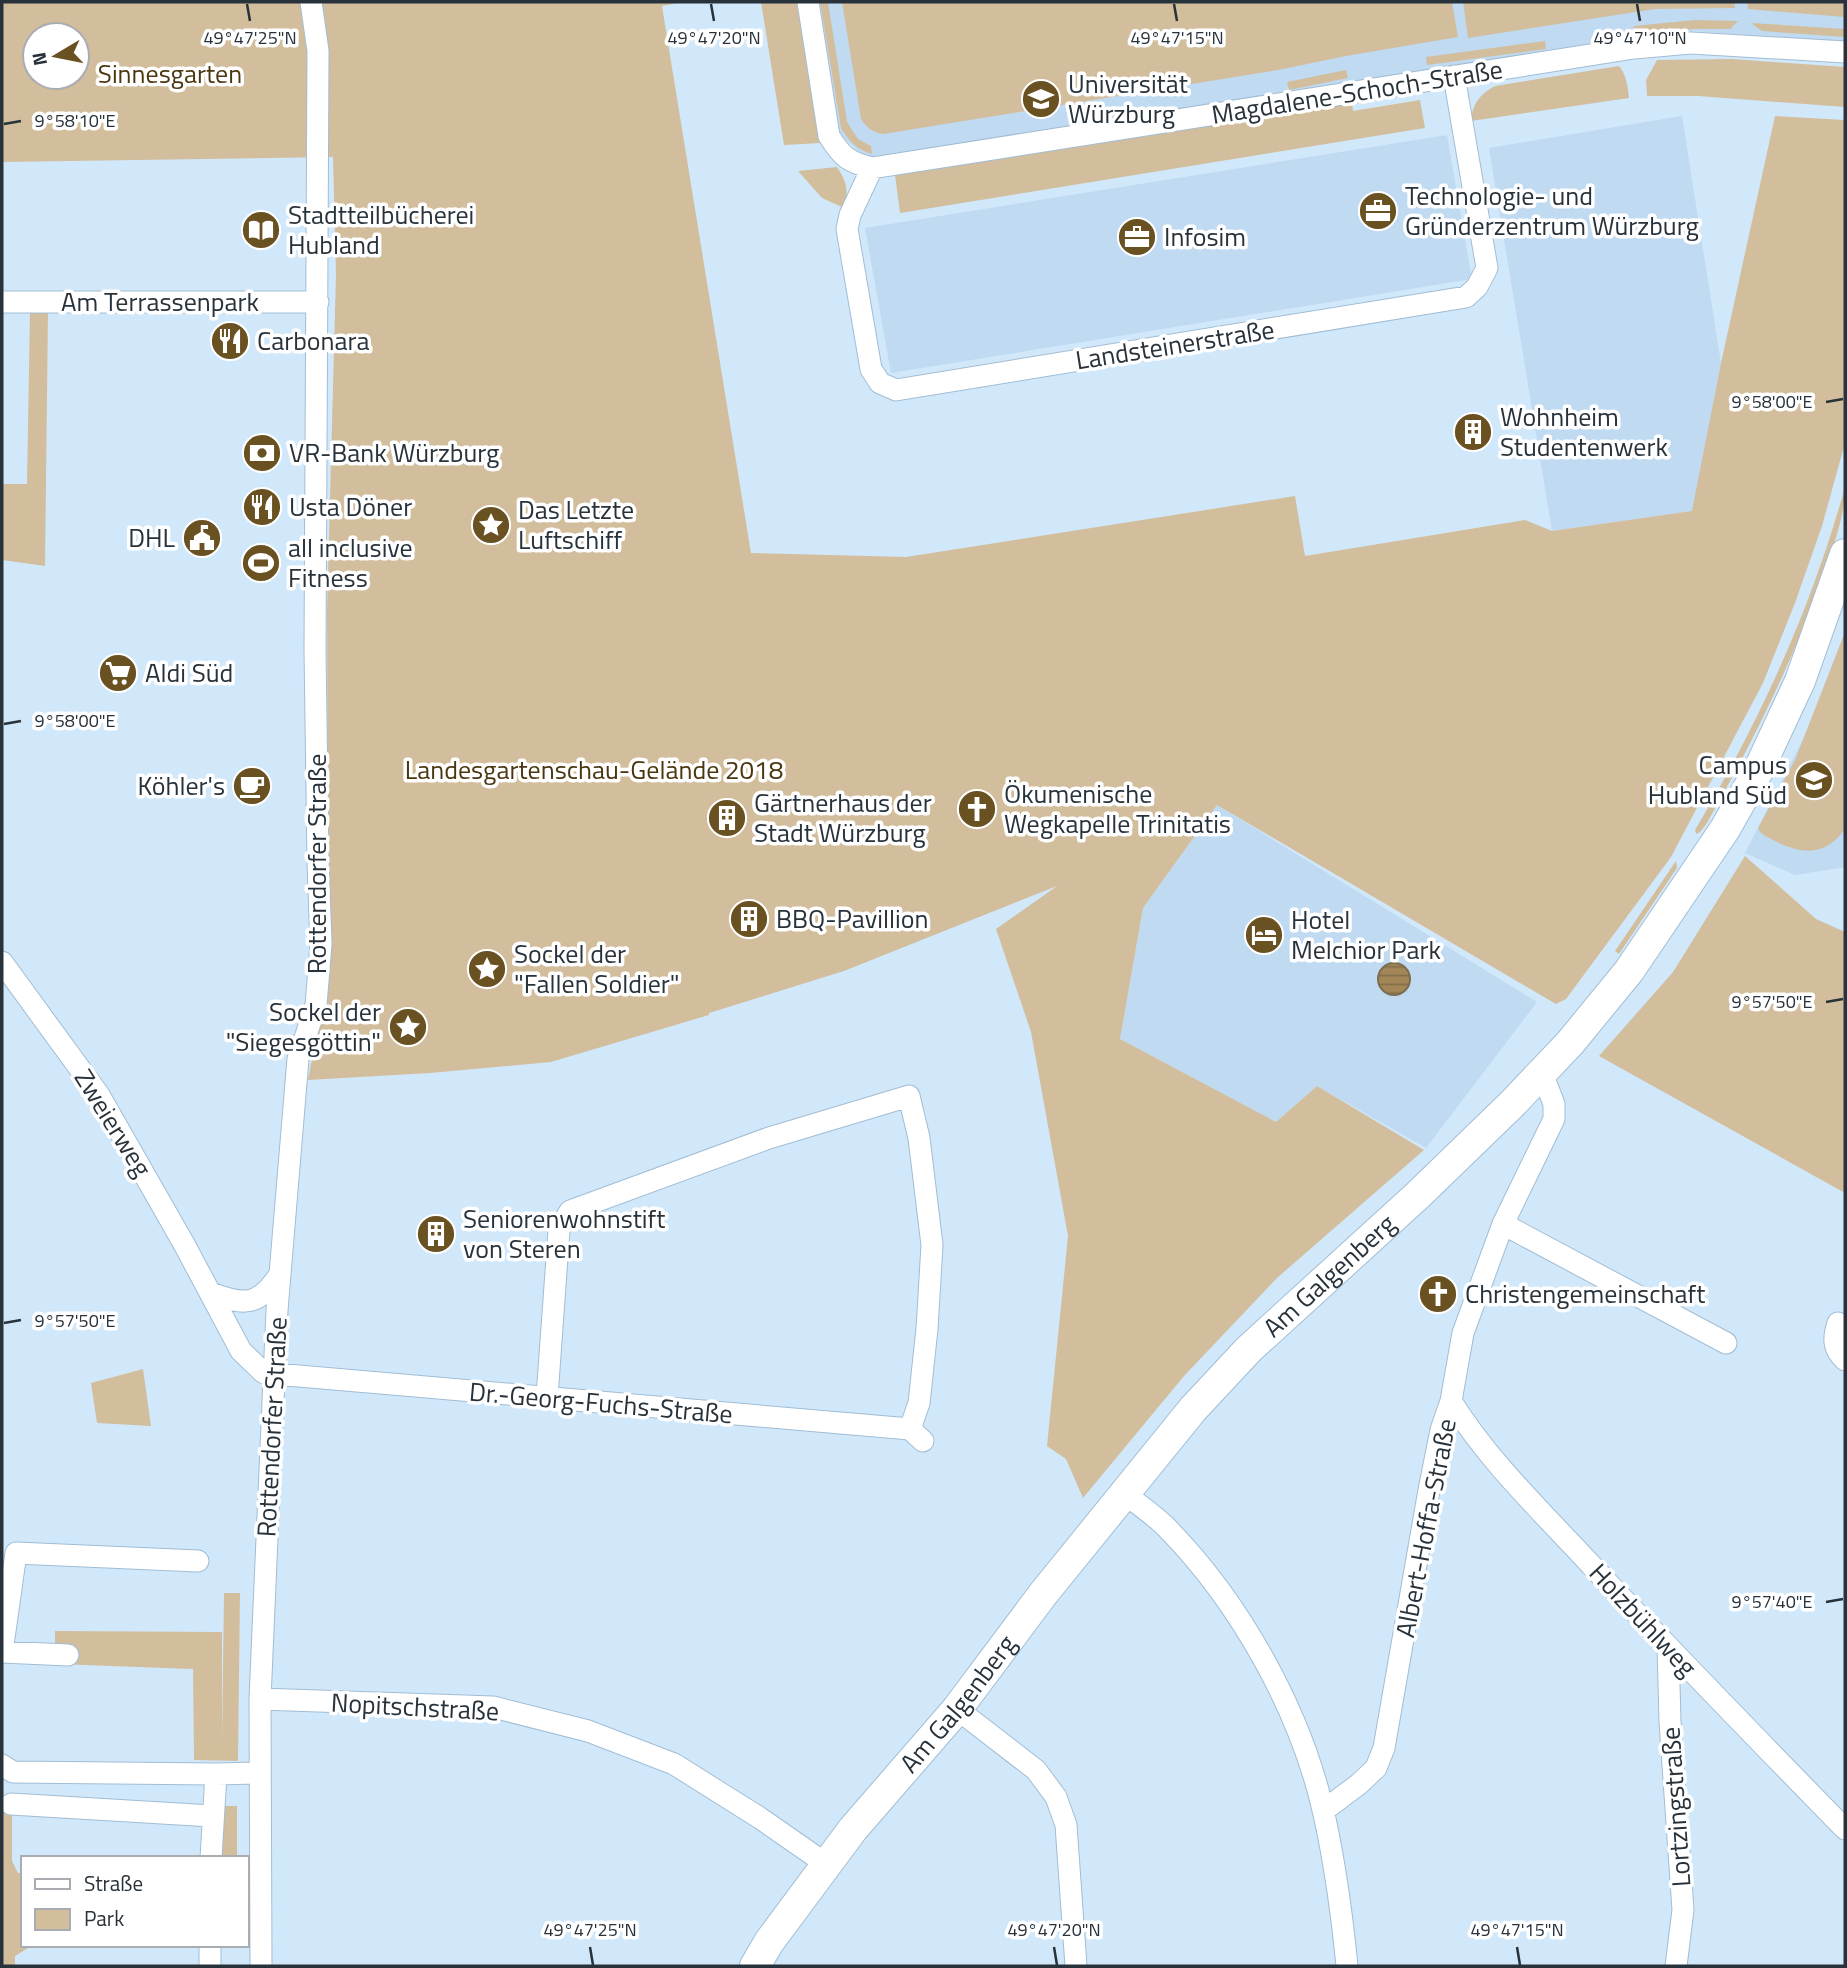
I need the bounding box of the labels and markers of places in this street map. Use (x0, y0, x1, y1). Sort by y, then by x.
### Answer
place label: Universität Würzburg (1068, 64, 1188, 133)
school or university icon: Universität Würzburg (1020, 78, 1062, 120)
place label: Technologie- und Gründerzentrum Würzburg (1405, 176, 1699, 245)
office icon: Technologie- und Gründerzentrum Würzburg (1357, 190, 1399, 232)
place label: Stadtteilbücherei Hubland (288, 195, 474, 264)
library icon: Stadtteilbücherei Hubland (240, 209, 282, 251)
office icon: Infosim (1116, 216, 1158, 258)
place label: Infosim (1164, 217, 1246, 256)
restaurant icon: Carbonara (209, 320, 251, 362)
place label: Carbonara (257, 321, 370, 360)
place label: Wohnheim Studentenwerk (1500, 397, 1668, 466)
building icon: Wohnheim Studentenwerk (1452, 411, 1494, 453)
bank icon: VR-Bank Würzburg (241, 432, 283, 474)
place label: VR-Bank Würzburg (289, 433, 499, 472)
restaurant icon: Usta Döner (241, 486, 283, 528)
place label: Usta Döner (289, 487, 412, 526)
place label: Das Letzte Luftschiff (518, 490, 634, 559)
place icon: Das Letzte Luftschiff (470, 504, 512, 546)
public building icon: DHL (181, 517, 223, 559)
place label: DHL (128, 518, 176, 557)
place label: all inclusive Fitness (288, 528, 413, 597)
sports icon: all inclusive Fitness (240, 542, 282, 584)
supermarket icon: Aldi Süd (97, 652, 139, 694)
place label: Aldi Süd (145, 653, 233, 692)
place label: Campus Hubland Süd (1648, 745, 1787, 814)
school or university icon: Campus Hubland Süd (1793, 759, 1835, 801)
cafe icon: Köhler's (231, 765, 273, 807)
place label: Köhler's (137, 766, 225, 805)
place label: Ökumenische Wegkapelle Trinitatis (1004, 774, 1231, 843)
place label: Gärtnerhaus der Stadt Würzburg (754, 783, 932, 852)
church icon: Ökumenische Wegkapelle Trinitatis (956, 788, 998, 830)
building icon: Gärtnerhaus der Stadt Würzburg (706, 797, 748, 839)
building icon: BBQ-Pavillion (728, 898, 770, 940)
place label: BBQ-Pavillion (776, 899, 928, 938)
place label: Hotel Melchior Park (1291, 900, 1441, 969)
hotel icon: Hotel Melchior Park (1243, 914, 1285, 956)
place label: Sockel der "Fallen Soldier" (514, 934, 679, 1003)
place icon: Sockel der "Fallen Soldier" (466, 948, 508, 990)
place label: Sockel der "Siegesgöttin" (226, 992, 381, 1061)
place icon: Sockel der "Siegesgöttin" (387, 1006, 429, 1048)
place label: Seniorenwohnstift von Steren (463, 1199, 665, 1268)
building icon: Seniorenwohnstift von Steren (415, 1213, 457, 1255)
church icon: Christengemeinschaft (1417, 1273, 1459, 1315)
place label: Christengemeinschaft (1465, 1274, 1705, 1313)

